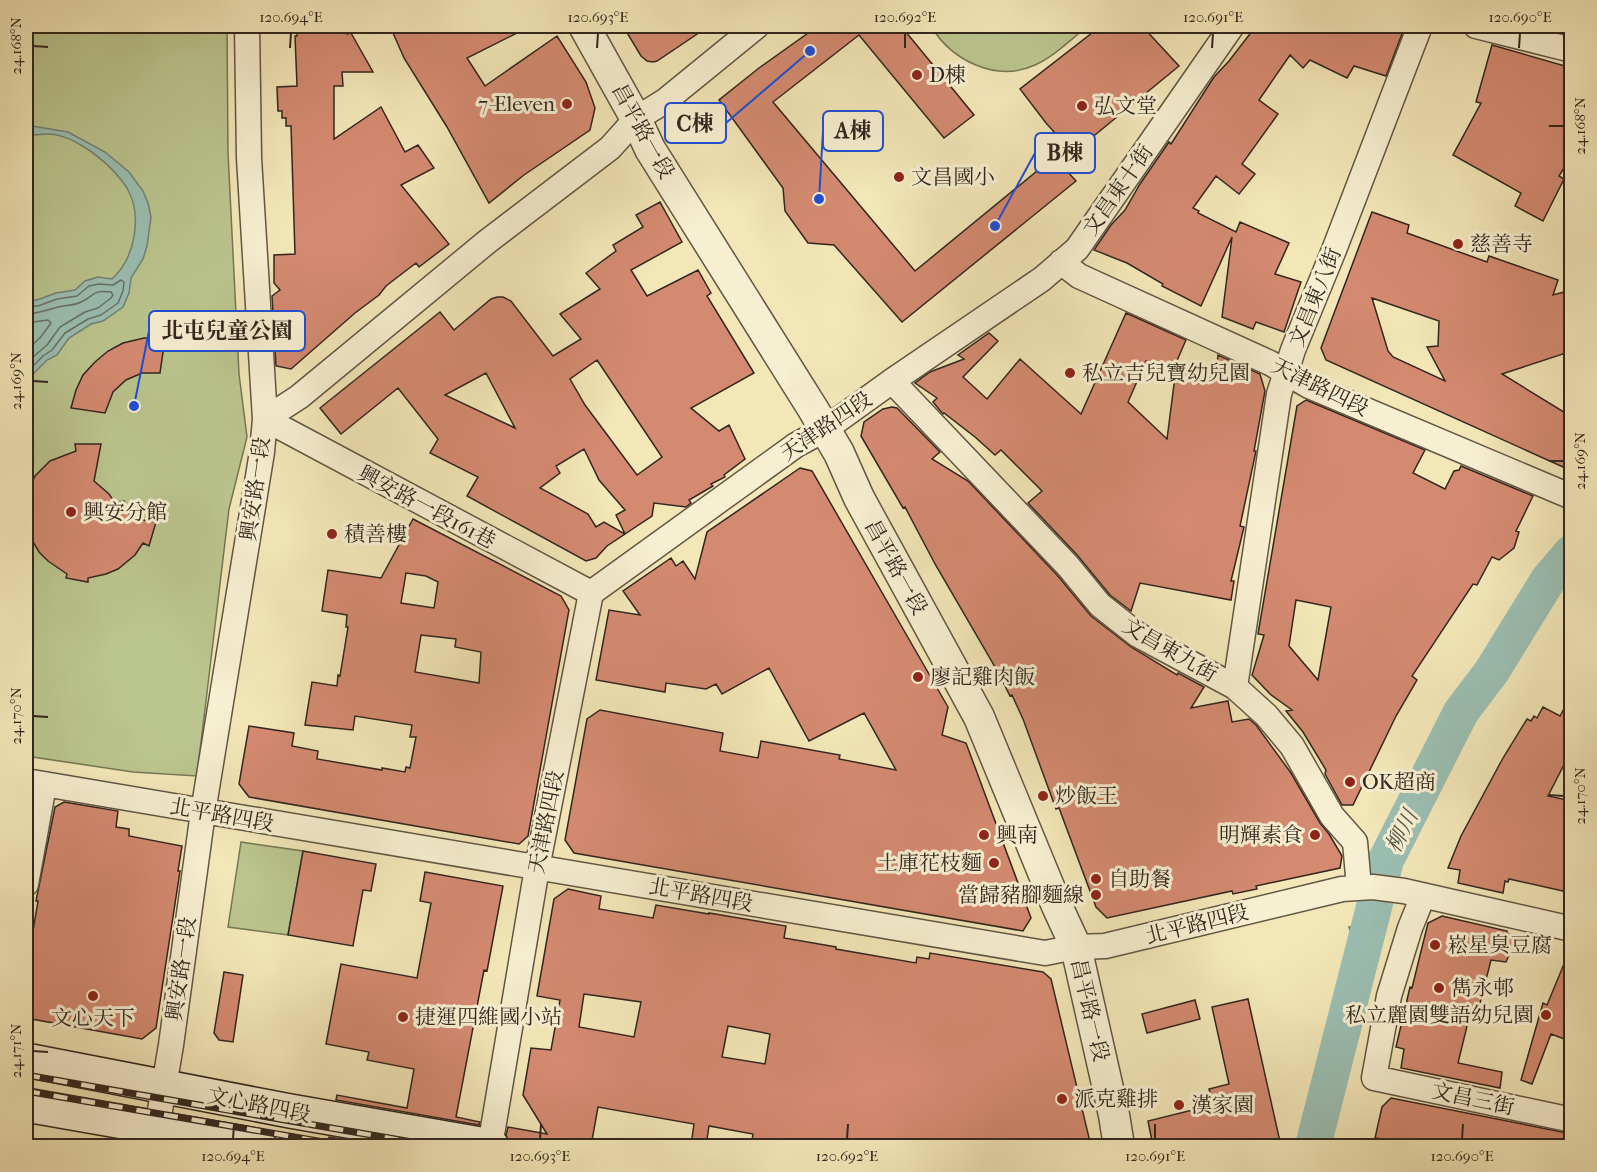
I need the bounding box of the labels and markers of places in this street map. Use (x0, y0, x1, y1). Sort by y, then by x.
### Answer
place label: D棟 (929, 63, 966, 87)
marker: D棟 (910, 68, 924, 82)
place label: 7-Eleven (478, 92, 555, 116)
place label: 弘文堂 (1094, 94, 1157, 118)
marker: 7-Eleven (560, 97, 574, 111)
marker: 弘文堂 (1075, 99, 1089, 113)
callout: C棟 (665, 103, 726, 143)
callout: A棟 (823, 111, 883, 151)
callout: B棟 (1035, 133, 1095, 173)
place label: 文昌國小 (911, 165, 995, 189)
marker: 文昌國小 (892, 170, 906, 184)
place label: 慈善寺 (1470, 232, 1533, 256)
marker: 慈善寺 (1451, 237, 1465, 251)
callout: 北屯兒童公園 (149, 311, 305, 351)
place label: 私立吉兒寶幼兒園 (1082, 361, 1250, 385)
marker: 私立吉兒寶幼兒園 (1063, 366, 1077, 380)
place label: 興安分館 (83, 500, 167, 524)
marker: 興安分館 (64, 505, 78, 519)
place label: 積善樓 (344, 522, 407, 546)
marker: 積善樓 (325, 527, 339, 541)
place label: 廖記雞肉飯 (930, 665, 1035, 689)
marker: 廖記雞肉飯 (911, 670, 925, 684)
place label: OK超商 (1362, 770, 1436, 794)
marker: OK超商 (1343, 775, 1357, 789)
place label: 炒飯王 (1055, 784, 1118, 808)
marker: 炒飯王 (1036, 789, 1050, 803)
place label: 興南 (996, 823, 1038, 847)
place label: 明輝素食 (1219, 823, 1303, 847)
marker: 興南 (977, 828, 991, 842)
marker: 明輝素食 (1308, 828, 1322, 842)
place label: 土庫花枝麵 (877, 851, 982, 875)
marker: 土庫花枝麵 (987, 856, 1001, 870)
place label: 自助餐 (1108, 867, 1171, 891)
marker: 自助餐 (1089, 872, 1103, 886)
place label: 當歸豬腳麵線 (958, 883, 1084, 907)
marker: 當歸豬腳麵線 (1089, 888, 1103, 902)
place label: 崧星臭豆腐 (1447, 933, 1552, 957)
marker: 崧星臭豆腐 (1428, 938, 1442, 952)
place label: 雋永邨 (1451, 976, 1514, 1000)
marker: 雋永邨 (1432, 981, 1446, 995)
marker: 文心天下 (86, 989, 100, 1003)
place label: 私立麗園雙語幼兒園 (1345, 1003, 1534, 1027)
place label: 捷運四維國小站 (415, 1005, 562, 1029)
place label: 文心天下 (51, 1006, 135, 1030)
marker: 私立麗園雙語幼兒園 (1539, 1008, 1553, 1022)
marker: 捷運四維國小站 (396, 1010, 410, 1024)
place label: 派克雞排 (1074, 1087, 1158, 1111)
marker: 派克雞排 (1055, 1092, 1069, 1106)
place label: 漢家園 (1191, 1093, 1254, 1117)
marker: 漢家園 (1172, 1098, 1186, 1112)

